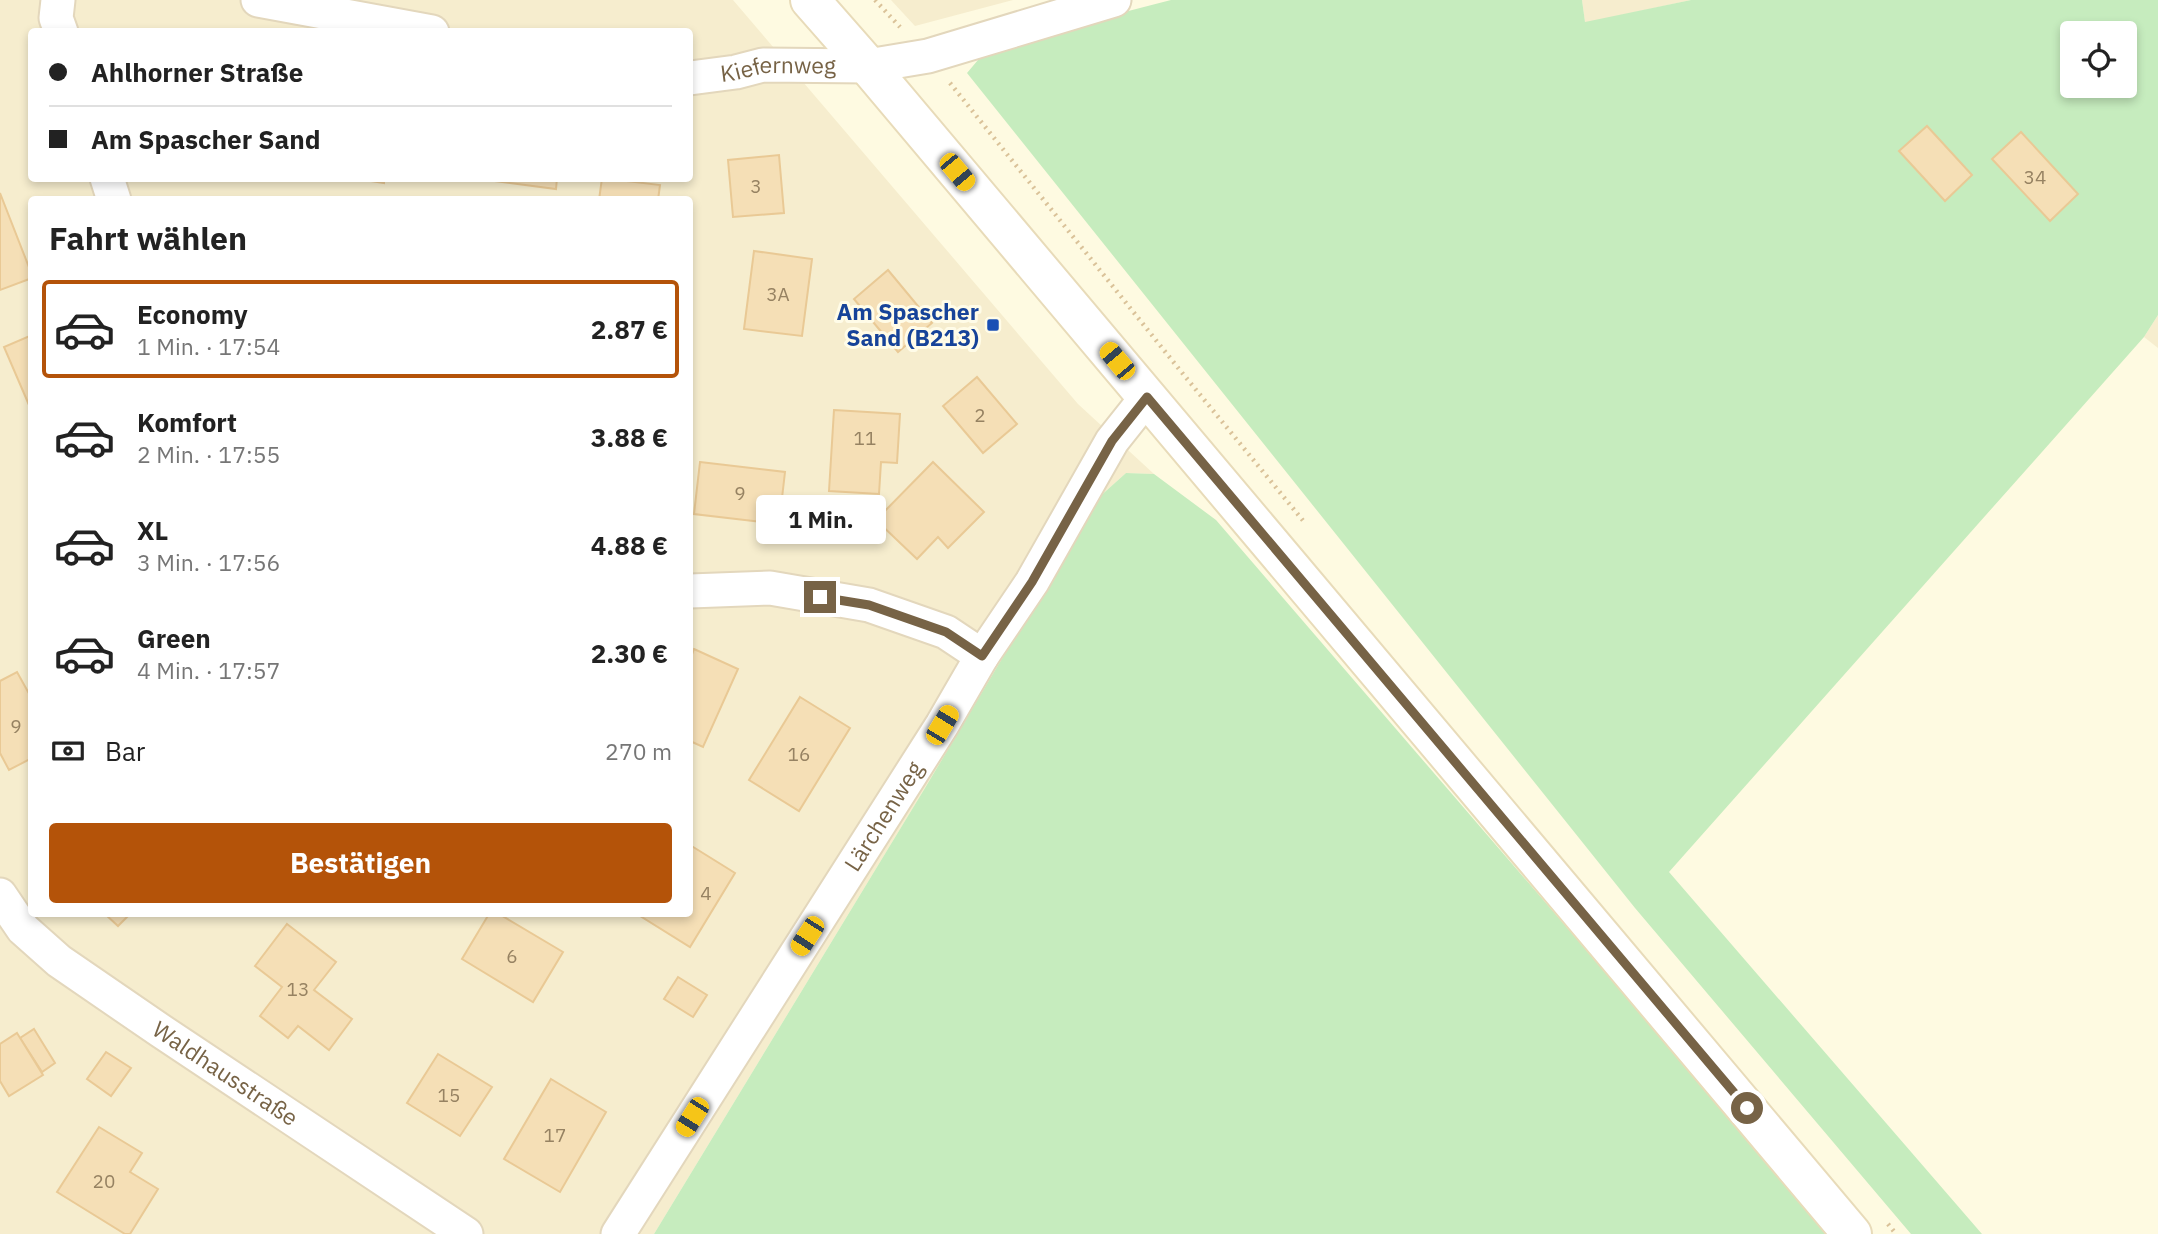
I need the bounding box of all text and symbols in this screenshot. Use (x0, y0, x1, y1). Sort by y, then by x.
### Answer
map controls (2060, 21, 2137, 98)
button: locate (2060, 21, 2137, 98)
street label: Kiefernweg (718, 49, 836, 88)
text: Ahlhorner Straße (91, 55, 303, 89)
text: Am Spascher Sand (91, 122, 321, 156)
car (936, 149, 979, 195)
house number: 34 (2024, 165, 2046, 189)
house number: 3 (750, 174, 762, 198)
text: Fahrt wählen (49, 217, 247, 259)
house number: 3A (766, 282, 790, 306)
place label: Am Spascher Sand (B213) (836, 296, 979, 352)
text: Economy (137, 297, 248, 331)
icon: car (53, 298, 116, 361)
text: 2.87 € (591, 312, 668, 346)
marker: Am Spascher Sand (B213) (985, 317, 1001, 333)
text: 1 Min. · 17:54 (137, 331, 280, 361)
car (1096, 338, 1139, 384)
house number: 2 (974, 403, 986, 427)
text: Komfort (137, 405, 237, 439)
icon: car (53, 406, 116, 469)
text: 3.88 € (591, 420, 668, 454)
house number: 11 (854, 426, 876, 450)
text: 2 Min. · 17:55 (137, 439, 280, 469)
house number: 9 (734, 481, 746, 505)
callout: 1 Min. (755, 496, 885, 544)
text: 1 Min. (788, 504, 854, 534)
text: XL (137, 513, 168, 547)
icon: car (53, 514, 116, 577)
text: 4.88 € (591, 528, 668, 562)
text: 3 Min. · 17:56 (137, 547, 280, 577)
route end (804, 581, 836, 613)
text: Green (137, 621, 211, 655)
icon: car (53, 622, 116, 685)
text: 2.30 € (591, 636, 668, 670)
text: 4 Min. · 17:57 (137, 655, 280, 685)
car (923, 702, 962, 748)
house number: 9 (10, 714, 22, 738)
icon: cash (49, 732, 87, 770)
text: Bar (105, 734, 145, 768)
text: 270 m (605, 736, 672, 766)
house number: 16 (788, 742, 810, 766)
street label: Lärchenweg (837, 755, 929, 877)
button: Bestätigen (49, 823, 672, 903)
house number: 4 (700, 881, 712, 905)
car (787, 913, 828, 959)
house number: 6 (506, 944, 518, 968)
house number: 13 (287, 977, 309, 1001)
street label: Waldhausstraße (147, 1014, 304, 1132)
house number: 15 (438, 1083, 460, 1107)
route start (1731, 1092, 1763, 1124)
car (672, 1094, 713, 1140)
house number: 17 (544, 1123, 566, 1147)
house number: 20 (93, 1169, 115, 1193)

